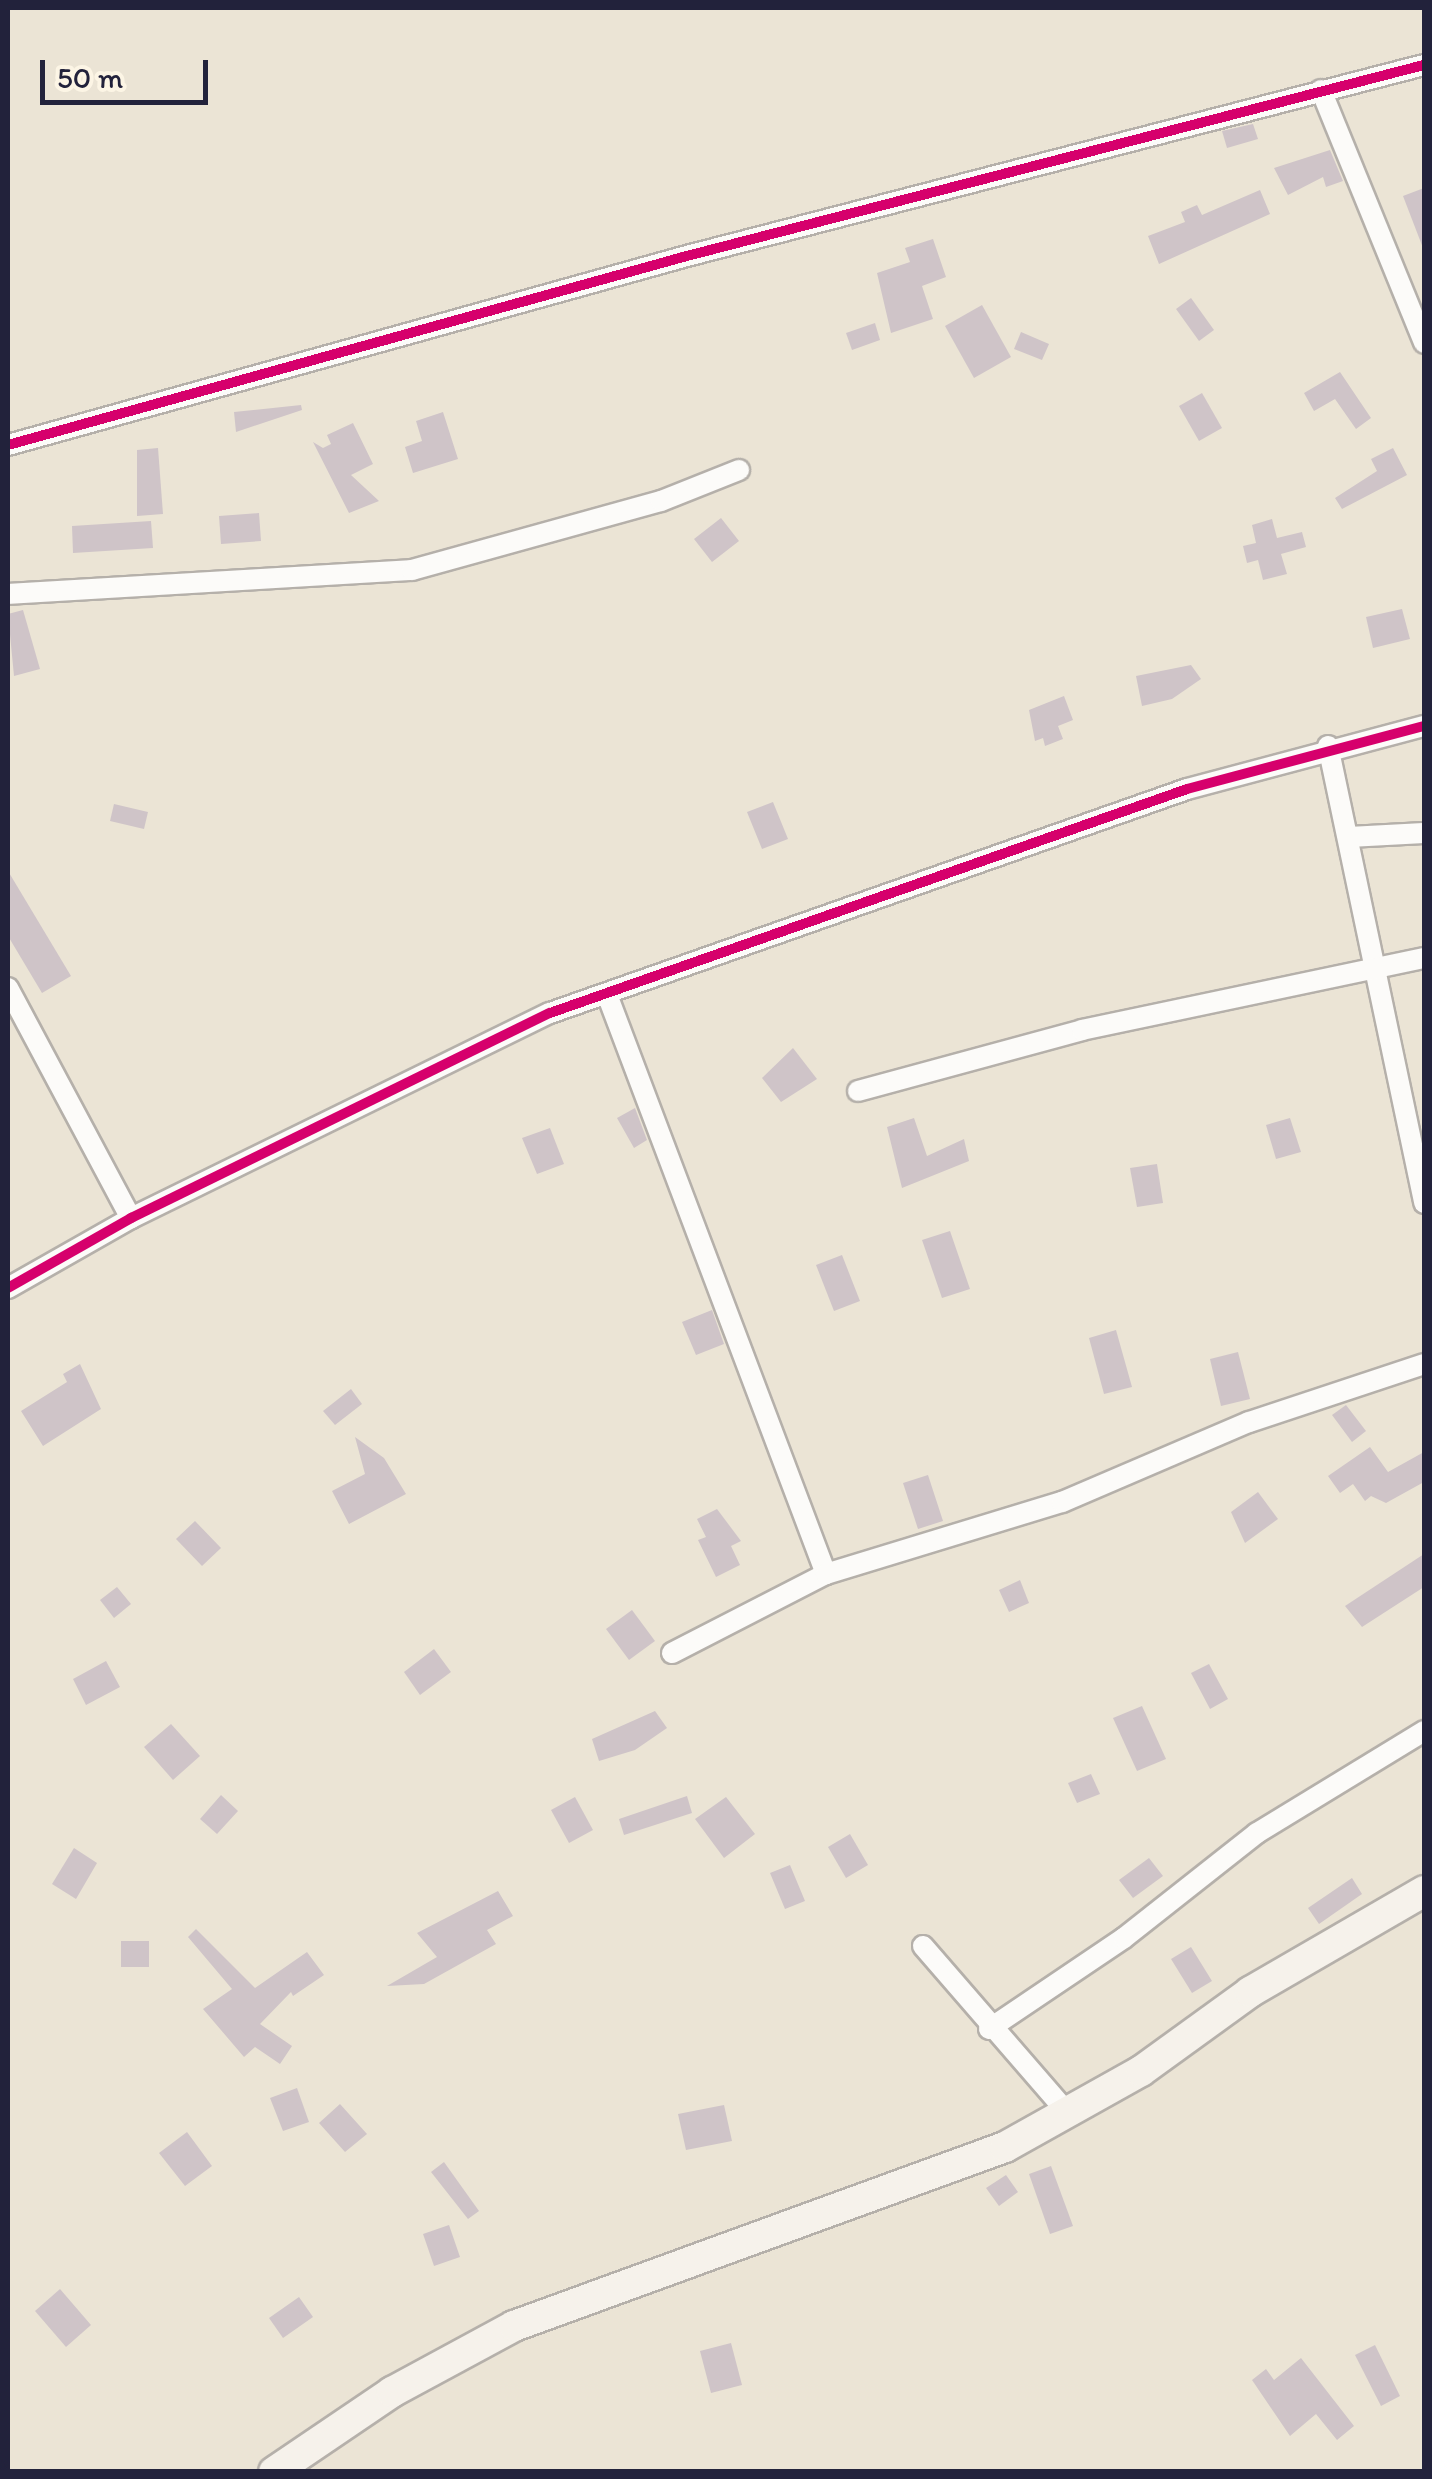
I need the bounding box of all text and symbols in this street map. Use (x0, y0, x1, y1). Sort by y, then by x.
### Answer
scale bar (45, 40, 212, 102)
text: 50 m (57, 59, 123, 96)

